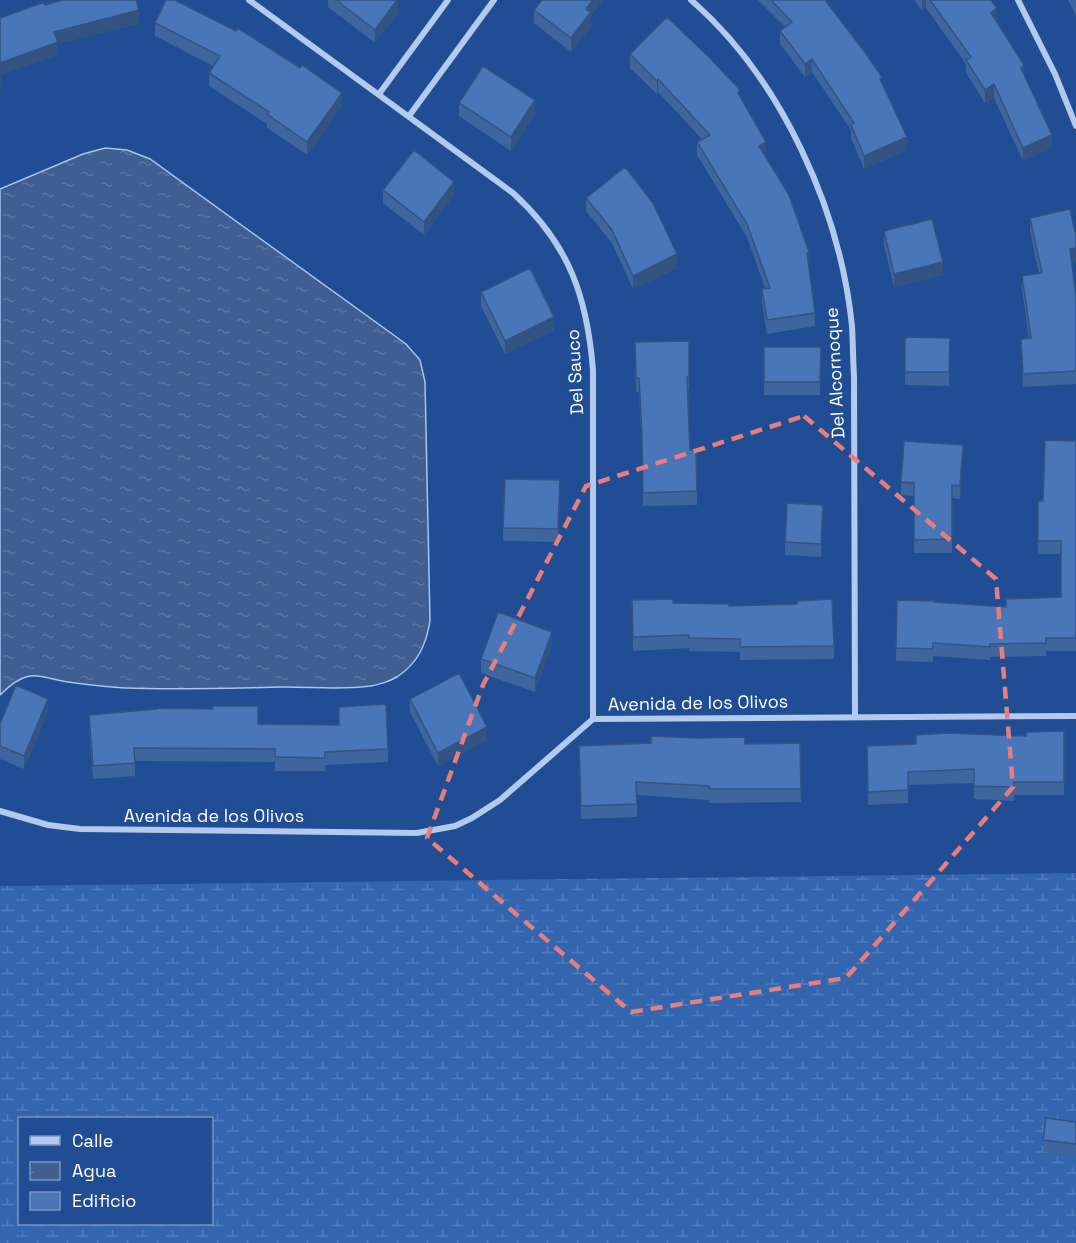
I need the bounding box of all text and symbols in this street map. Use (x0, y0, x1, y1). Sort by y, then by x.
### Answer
street label: Del Alcornoque (820, 307, 849, 439)
street label: Del Sauco (561, 329, 588, 415)
street label: Avenida de los Olivos (608, 689, 788, 716)
street label: Avenida de los Olivos (124, 804, 304, 827)
legend (18, 1117, 213, 1225)
text: Calle (72, 1129, 113, 1152)
text: Agua (72, 1159, 116, 1182)
text: Edificio (72, 1189, 136, 1212)

